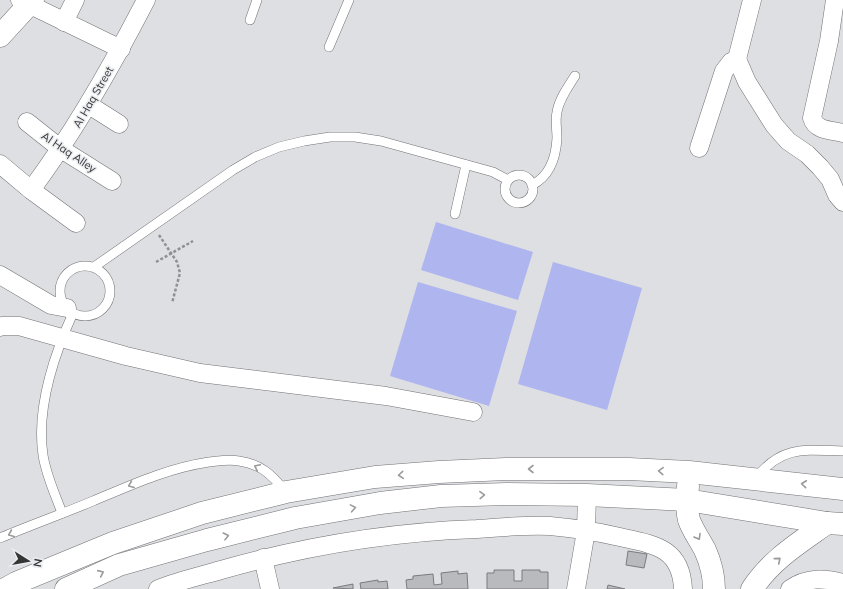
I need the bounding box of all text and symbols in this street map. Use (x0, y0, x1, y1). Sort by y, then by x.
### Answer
street label: Al Haq Street (70, 64, 116, 130)
street label: Al Haq Alley (39, 129, 99, 176)
one-way arrow (253, 463, 260, 471)
one-way arrow (528, 465, 534, 473)
one-way arrow (658, 467, 664, 475)
one-way arrow (398, 471, 404, 480)
one-way arrow (128, 480, 135, 488)
one-way arrow (801, 480, 807, 489)
one-way arrow (479, 491, 485, 499)
one-way arrow (349, 504, 356, 513)
one-way arrow (8, 529, 15, 537)
one-way arrow (222, 532, 229, 540)
one-way arrow (693, 533, 700, 540)
north arrow (8, 541, 48, 581)
text: N (30, 557, 45, 568)
one-way arrow (773, 557, 780, 564)
one-way arrow (97, 570, 105, 578)

